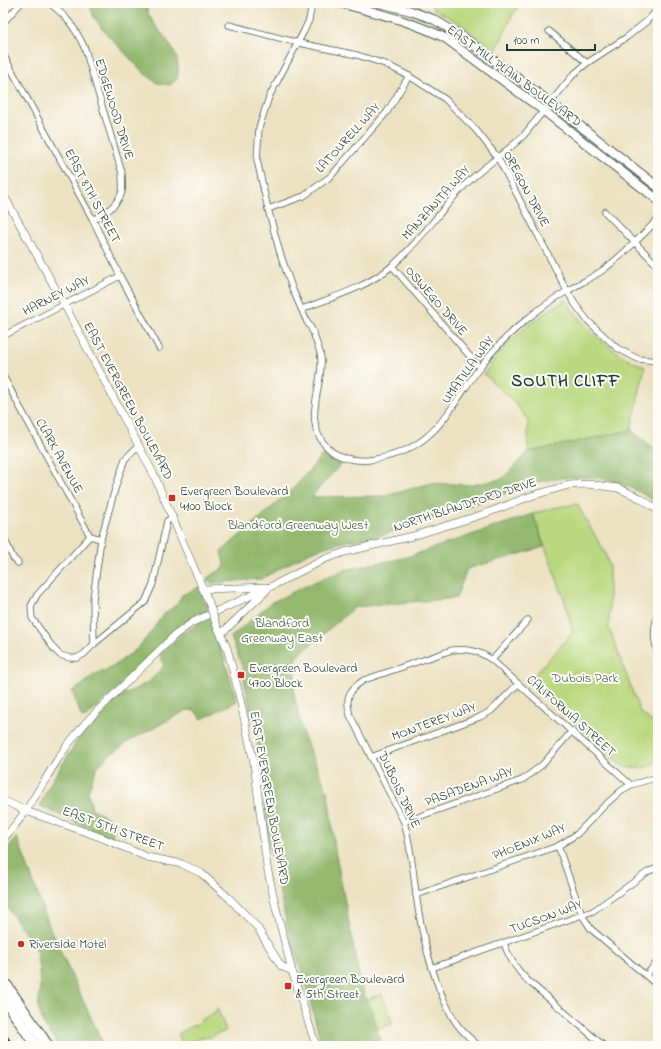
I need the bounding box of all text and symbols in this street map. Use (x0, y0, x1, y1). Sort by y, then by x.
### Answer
street label: EAST MILL PLAIN BOULEVARD (443, 21, 585, 131)
scale bar (507, 26, 595, 52)
text: 100 m (513, 32, 540, 50)
street label: EDGEWOOD DRIVE (90, 56, 138, 162)
street label: LATOURELL WAY (311, 99, 385, 177)
street label: EAST 8TH STREET (59, 146, 125, 247)
street label: OREGON DRIVE (498, 147, 554, 231)
street label: MANZANITA WAY (397, 161, 475, 245)
street label: OSWEGO DRIVE (400, 262, 472, 340)
street label: HARNEY WAY (19, 271, 93, 321)
street label: EAST EVERGREEN BOULEVARD (78, 319, 178, 483)
street label: UMATILLA WAY (437, 332, 499, 408)
district label: SOUTH CLIFF (511, 369, 621, 394)
street label: CLARK AVENUE (30, 415, 88, 497)
street label: NORTH BLANDFORD DRIVE (391, 473, 539, 537)
place label: Evergreen Boulevard 4100 Block (180, 482, 289, 516)
marker: Evergreen Boulevard 4100 Block (167, 493, 177, 503)
park label: Blandford Greenway West (227, 516, 369, 536)
park label: Blandford Greenway East (241, 614, 324, 649)
place label: Evergreen Boulevard 4700 Block (249, 659, 358, 693)
park label: Dubois Park (551, 669, 618, 688)
marker: Evergreen Boulevard 4700 Block (236, 670, 246, 680)
street label: CALIFORNIA STREET (522, 671, 620, 762)
street label: MONTEREY WAY (389, 698, 479, 746)
street label: EAST EVERGREEN BOULEVARD (244, 710, 294, 886)
street label: DUBOIS DRIVE (372, 748, 425, 832)
street label: PASADENA WAY (422, 762, 516, 812)
street label: EAST 5TH STREET (60, 802, 167, 856)
street label: PHOENIX WAY (490, 819, 568, 865)
street label: TUCSON WAY (507, 895, 585, 939)
place label: Riverside Motel (29, 935, 106, 954)
marker: Riverside Motel (16, 939, 26, 949)
place label: Evergreen Boulevard & 5th Street (296, 970, 405, 1004)
marker: Evergreen Boulevard & 5th Street (283, 981, 293, 991)

